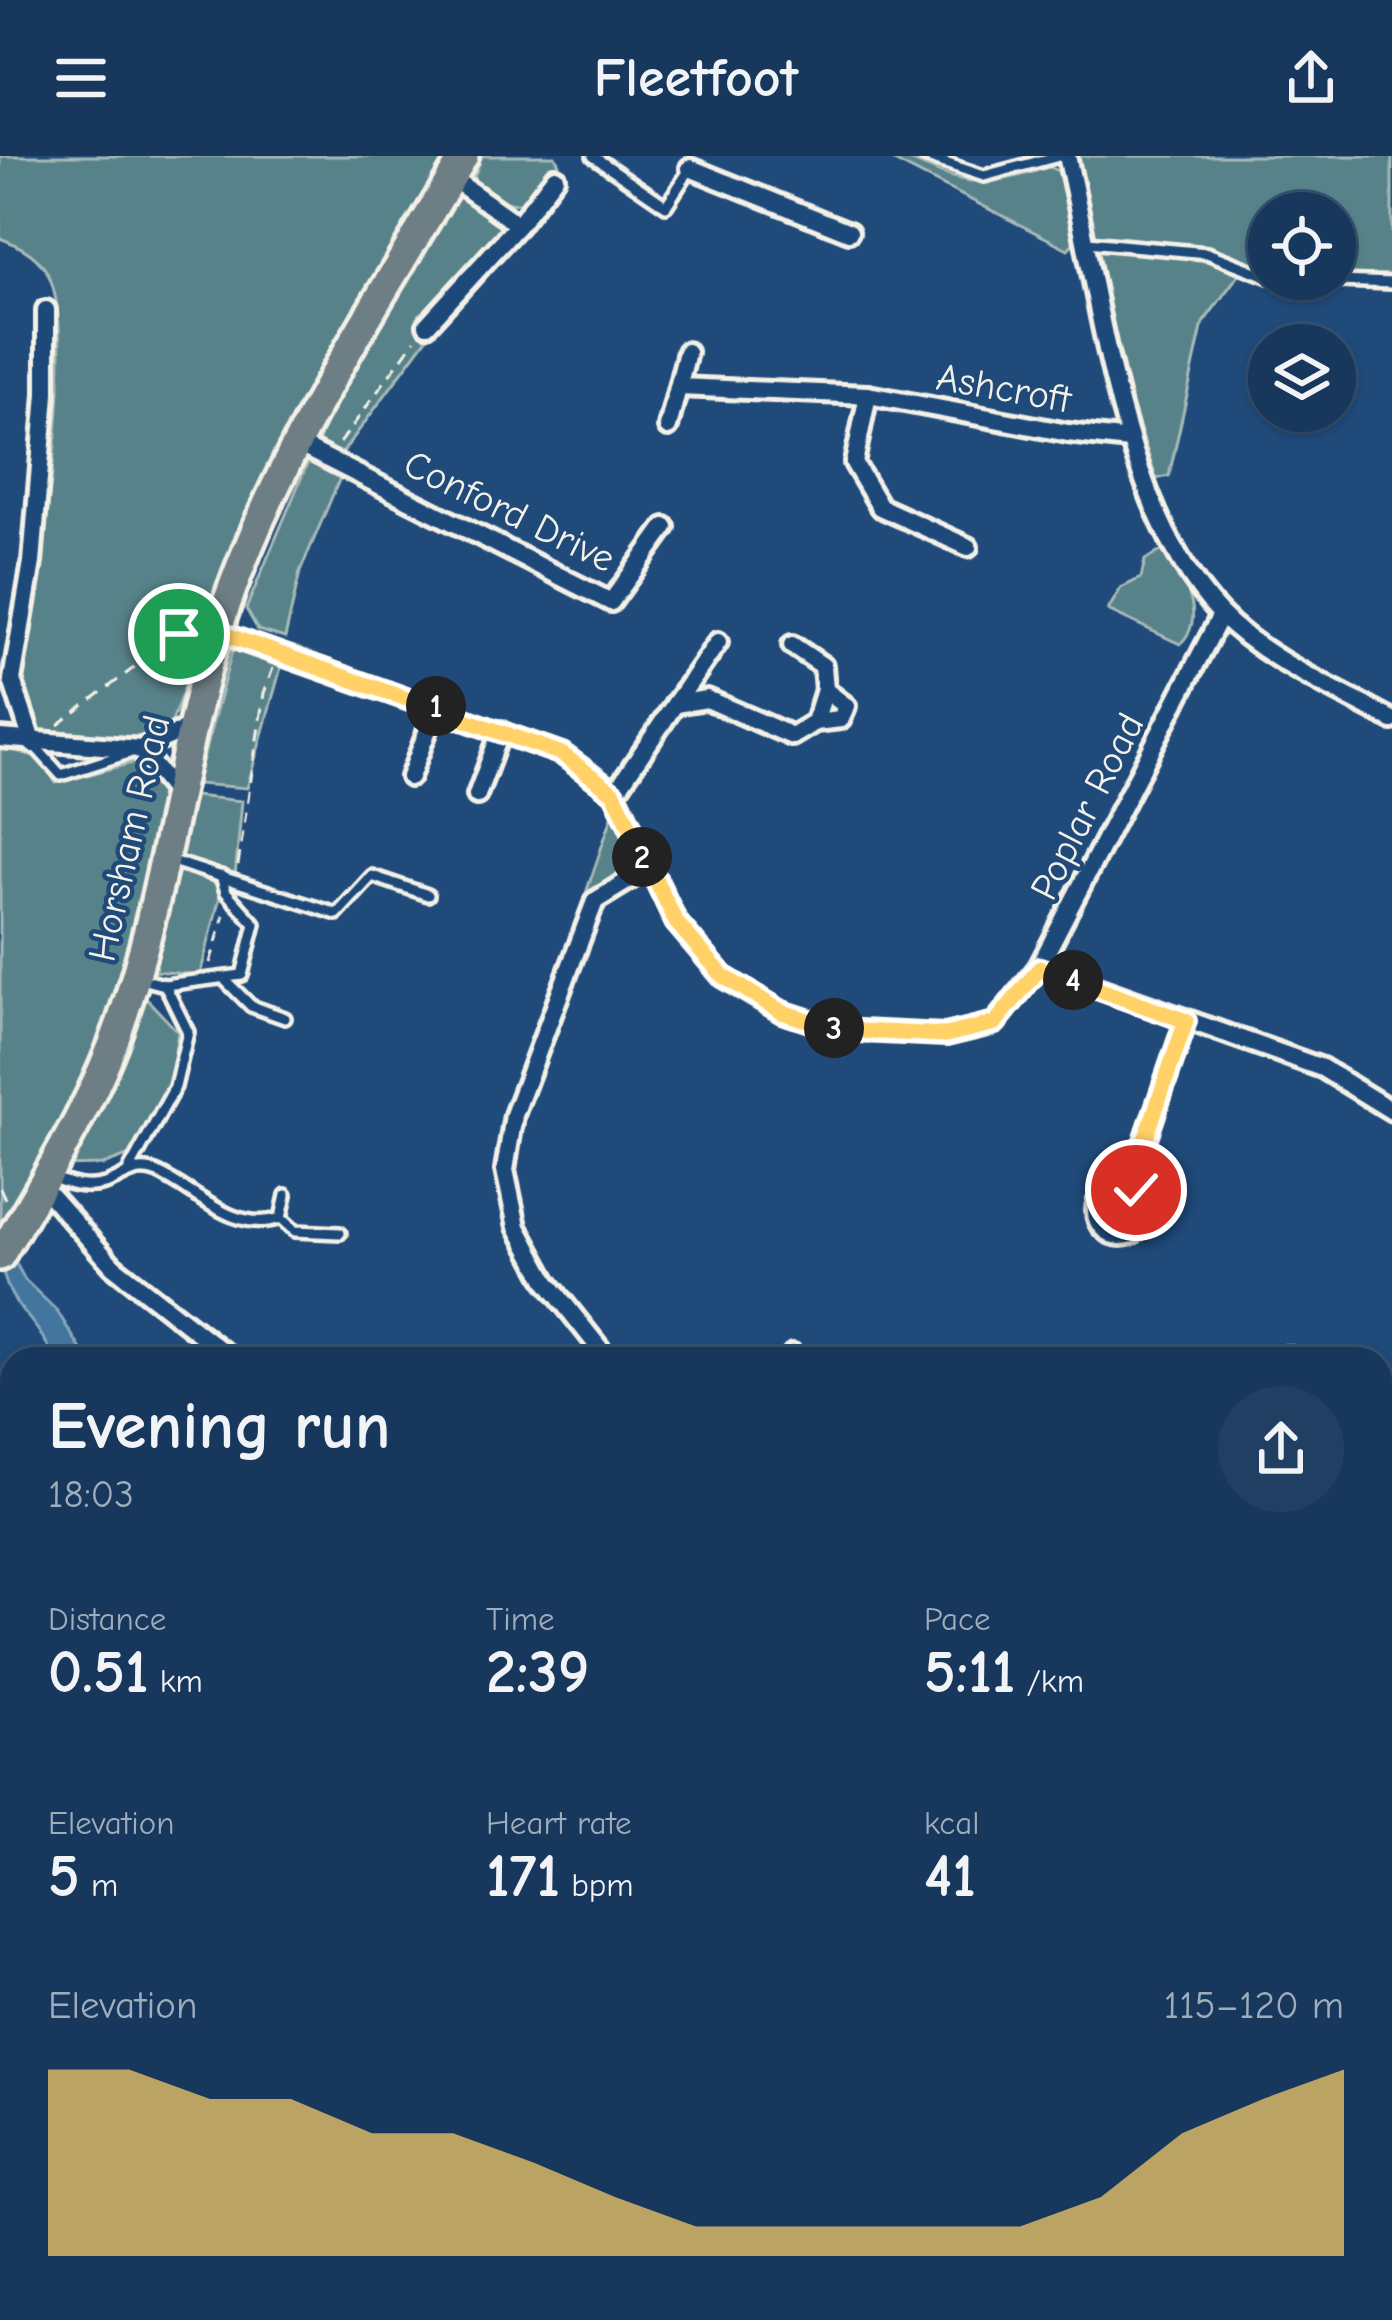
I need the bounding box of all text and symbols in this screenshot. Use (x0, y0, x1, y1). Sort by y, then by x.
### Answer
icon: menu (48, 45, 114, 111)
icon: share (1278, 45, 1344, 111)
text: Fleetfoot (594, 47, 798, 110)
map controls (1248, 192, 1356, 432)
button: locate (1248, 192, 1356, 300)
button: layers (1248, 324, 1356, 432)
street label: Ashcroft (933, 355, 1076, 423)
street label: Conford Drive (397, 441, 622, 582)
pin (128, 583, 230, 685)
icon: arrive (146, 601, 212, 667)
pin: 1 (406, 676, 466, 736)
text: 1 (430, 687, 442, 725)
street label: Poplar Road (1021, 706, 1153, 907)
street label: Horsham Road (79, 711, 180, 966)
pin: 2 (612, 827, 672, 887)
text: 2 (634, 838, 650, 876)
pin: 4 (1043, 950, 1103, 1010)
text: 4 (1065, 961, 1081, 999)
pin: 3 (804, 998, 864, 1058)
text: 3 (826, 1009, 842, 1047)
pin (1085, 1139, 1187, 1241)
icon: check (1103, 1157, 1169, 1223)
button: share (1218, 1386, 1344, 1512)
text: Evening run (48, 1389, 390, 1465)
text: 18:03 (48, 1472, 134, 1517)
text: Distance (48, 1600, 166, 1638)
text: Time (486, 1600, 555, 1638)
text: Pace (924, 1600, 991, 1638)
text: 0.51 (48, 1638, 149, 1707)
text: 2:39 (486, 1638, 589, 1707)
text: 5:11 (924, 1638, 1015, 1707)
text: km (149, 1662, 203, 1700)
text: /km (1015, 1662, 1084, 1700)
text: Elevation (48, 1804, 174, 1842)
text: Heart rate (486, 1804, 632, 1842)
text: kcal (924, 1804, 979, 1842)
text: 5 (48, 1842, 80, 1911)
text: 171 (486, 1842, 560, 1911)
text: 41 (924, 1842, 976, 1911)
text: m (80, 1866, 118, 1904)
text: bpm (560, 1866, 634, 1904)
text: Elevation (48, 1983, 197, 2028)
text: 115–120 m (1164, 1983, 1344, 2028)

